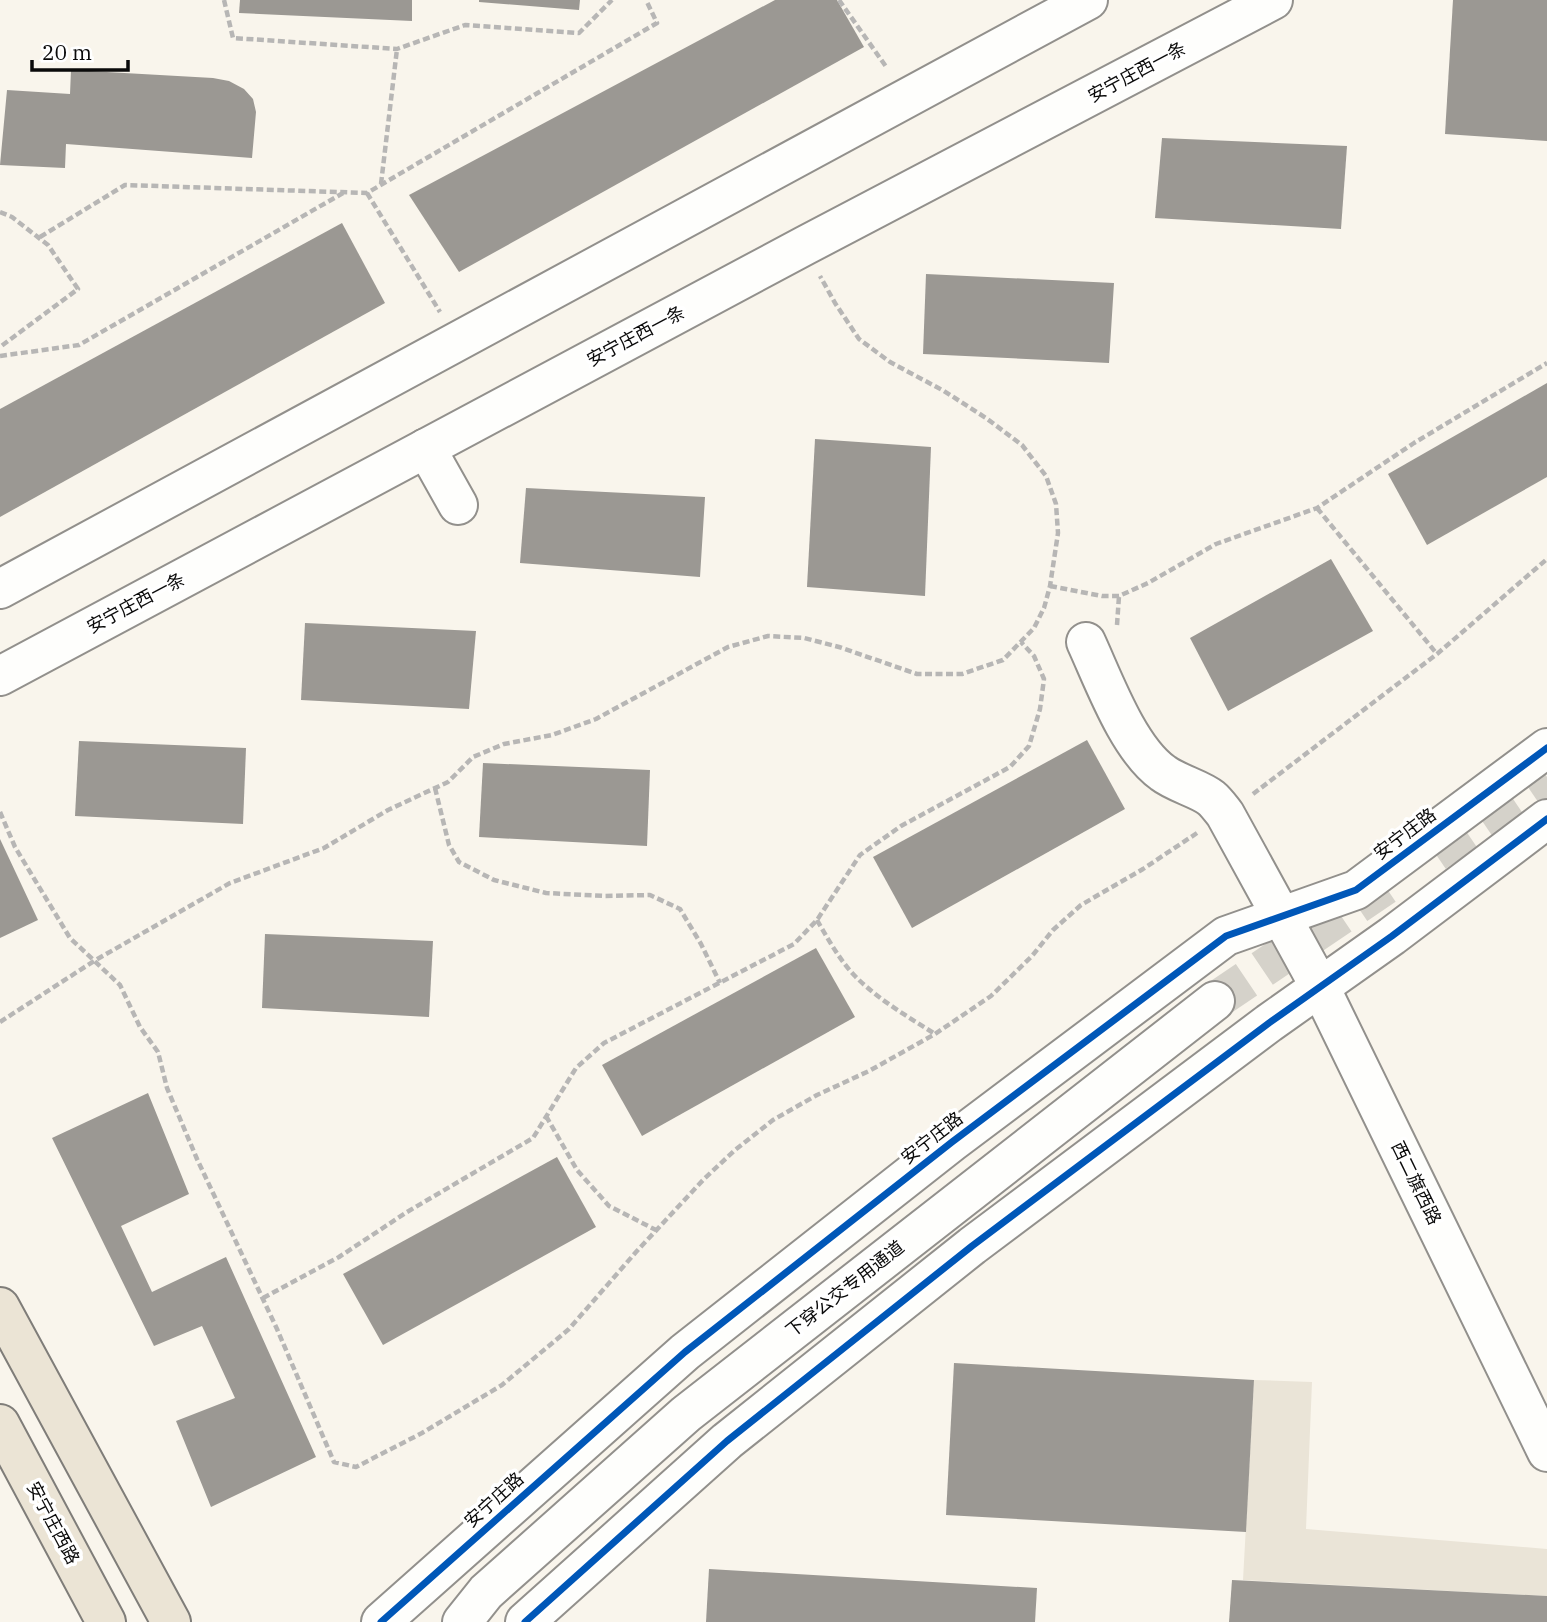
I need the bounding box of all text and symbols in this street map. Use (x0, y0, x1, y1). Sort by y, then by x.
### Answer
scale bar (32, 28, 128, 72)
street label: 安宁庄西一条 (1084, 36, 1190, 107)
text: 20 m (42, 38, 92, 66)
street label: 安宁庄西一条 (583, 300, 689, 371)
street label: 安宁庄西一条 (83, 567, 189, 638)
street label: 安宁庄路 (1369, 803, 1440, 864)
street label: 安宁庄路 (896, 1106, 967, 1169)
street label: 西二旗西路 (1386, 1137, 1447, 1228)
street label: 下穿公交专用通道 (781, 1235, 909, 1342)
street label: 安宁庄路 (459, 1467, 528, 1532)
street label: 安宁庄西路 (22, 1478, 85, 1568)

